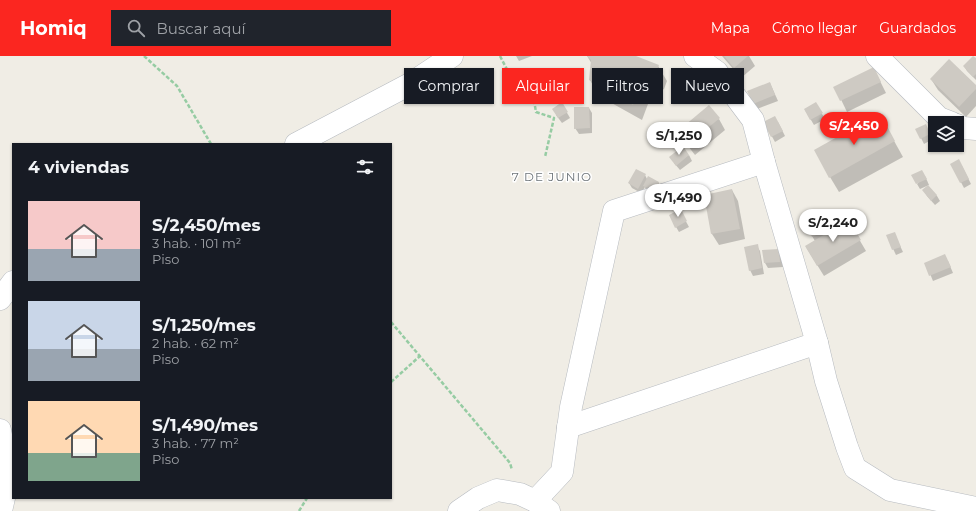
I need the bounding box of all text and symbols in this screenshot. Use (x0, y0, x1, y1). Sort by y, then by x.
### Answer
search box (111, 10, 391, 46)
text: Homiq (20, 17, 87, 40)
icon: search (125, 17, 147, 39)
text: Buscar aquí (157, 19, 246, 38)
text: Mapa (711, 19, 750, 37)
text: Cómo llegar (772, 19, 857, 37)
text: Guardados (879, 19, 956, 37)
chip: Comprar (404, 68, 494, 104)
chip: Alquilar (502, 68, 584, 104)
chip: Filtros (592, 68, 663, 104)
chip: Nuevo (671, 68, 744, 104)
pin: S/2,450 (817, 112, 891, 146)
map controls (928, 116, 964, 152)
button: layers (928, 116, 964, 152)
text: S/2,450 (829, 117, 879, 133)
pin: S/1,250 (642, 122, 716, 156)
text: S/1,250 (656, 127, 702, 143)
icon: filters (354, 156, 376, 178)
text: 4 viviendas (28, 157, 129, 177)
district label: 7 DE JUNIO (512, 169, 592, 184)
pin: S/1,490 (641, 184, 715, 218)
text: S/1,490 (654, 189, 702, 205)
pin: S/2,240 (796, 209, 870, 243)
text: S/2,240 (808, 214, 858, 230)
text: S/2,450/mes (152, 215, 260, 235)
icon: home (60, 217, 108, 265)
text: 3 hab. · 101 m² (152, 235, 241, 251)
text: Piso (152, 251, 179, 267)
text: S/1,250/mes (152, 315, 256, 335)
icon: home (60, 317, 108, 365)
text: 2 hab. · 62 m² (152, 335, 239, 351)
text: Piso (152, 351, 179, 367)
text: S/1,490/mes (152, 415, 258, 435)
icon: home (60, 417, 108, 465)
text: 3 hab. · 77 m² (152, 435, 239, 451)
text: Piso (152, 451, 179, 467)

